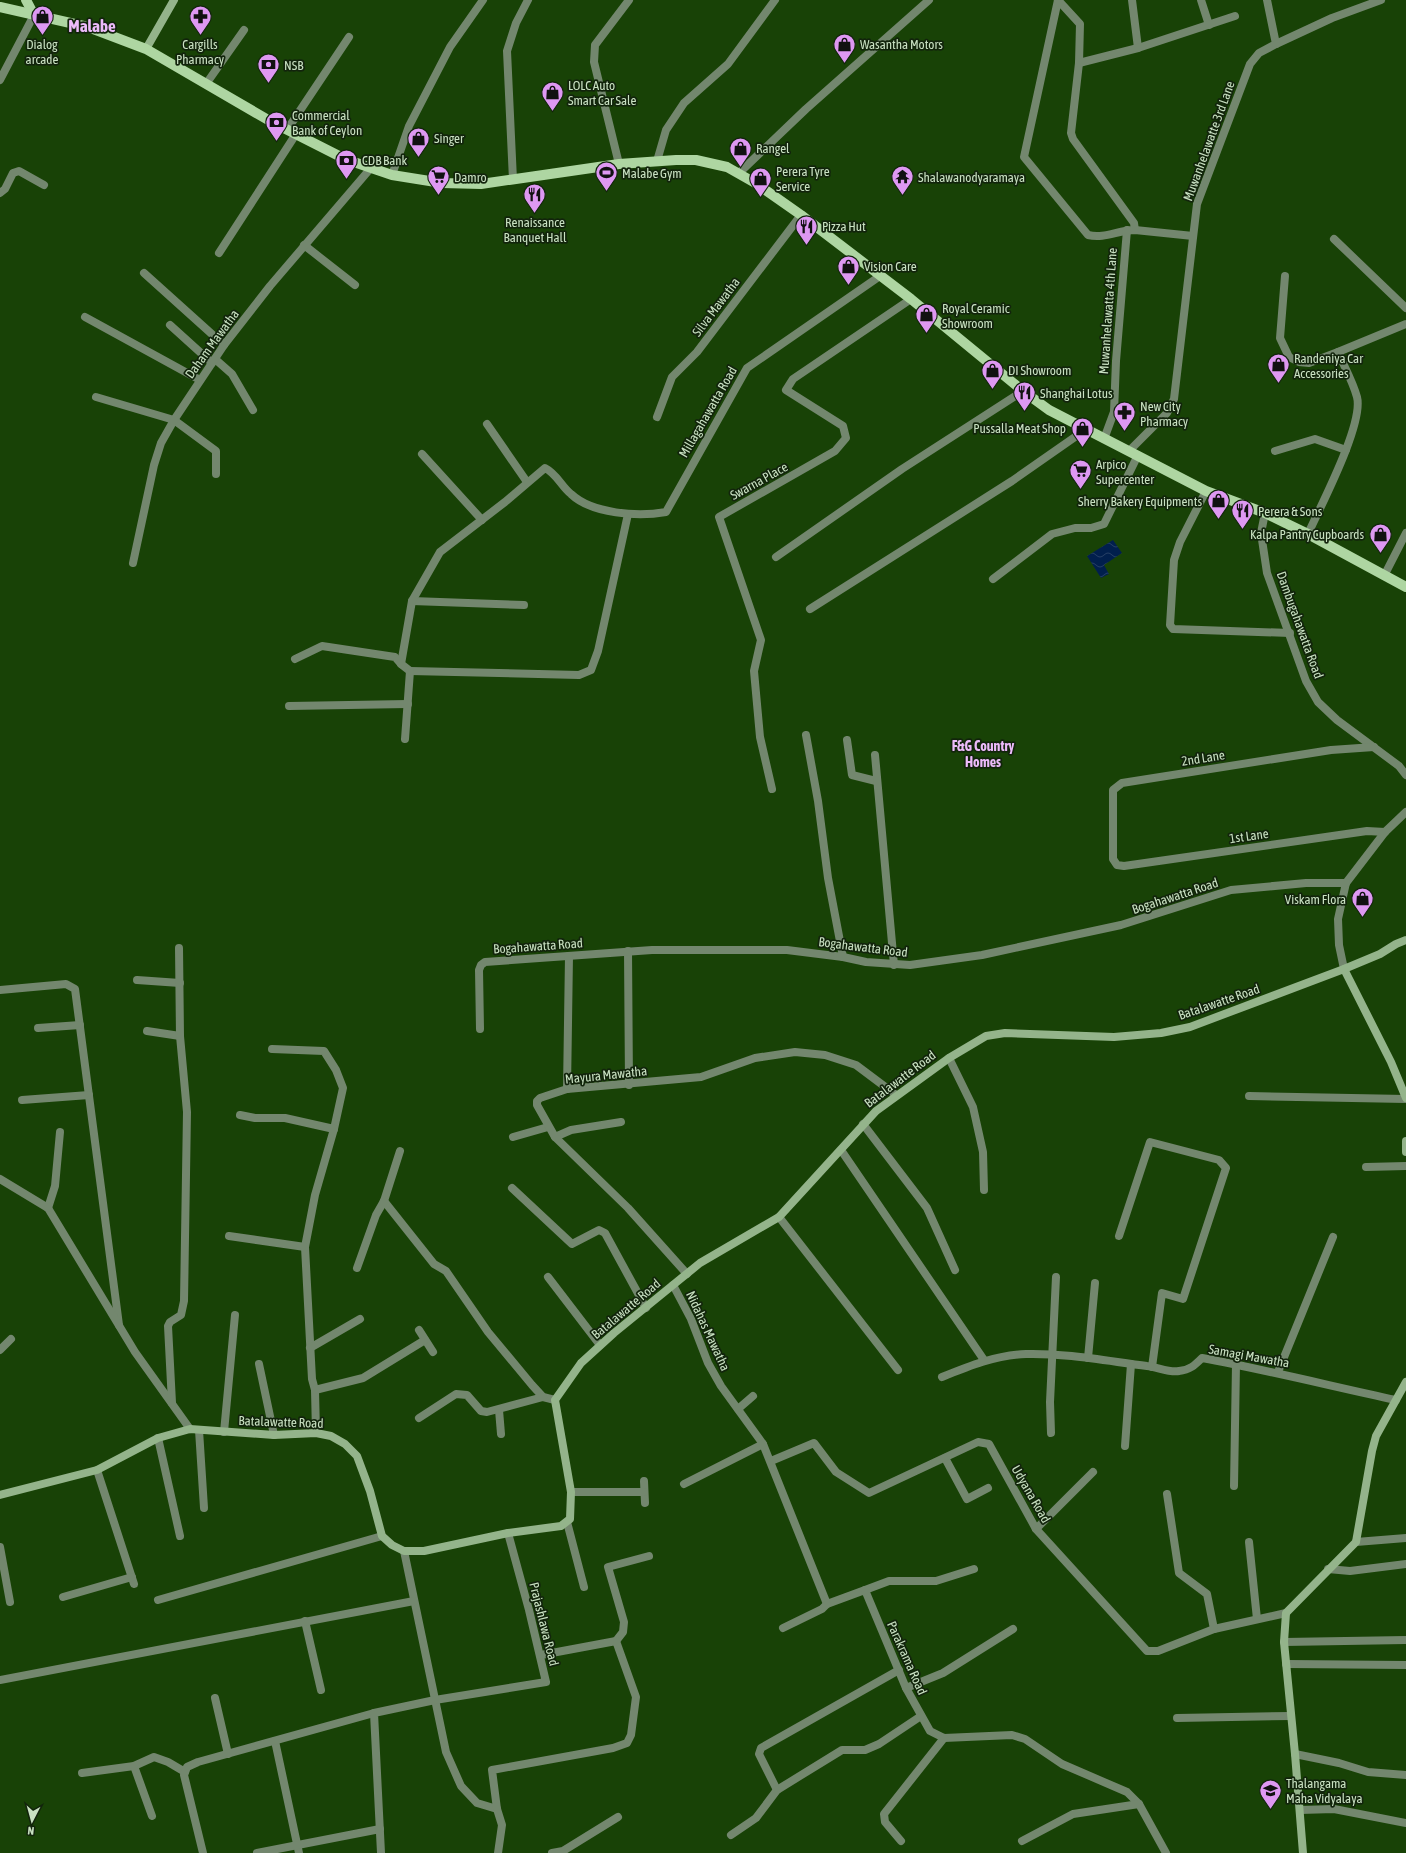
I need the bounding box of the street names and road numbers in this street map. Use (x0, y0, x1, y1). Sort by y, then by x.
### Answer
street label: Muwanhelawatte 3rd Lane (1180, 79, 1238, 203)
street label: Muwanhelawatta 4th Lane (1096, 247, 1120, 375)
street label: Silva Mawatha (689, 275, 743, 339)
street label: Daham Mawatha (182, 307, 242, 381)
street label: Millagahawatta Road (676, 364, 740, 460)
street label: Swarna Place (728, 459, 791, 503)
street label: Dambugahawatta Road (1274, 569, 1326, 681)
street label: 2nd Lane (1180, 747, 1226, 769)
street label: 1st Lane (1228, 826, 1270, 846)
street label: Bogahawatta Road (1130, 875, 1220, 917)
street label: Bogahawatta Road (818, 934, 908, 960)
street label: Bogahawatta Road (493, 935, 583, 957)
street label: Batalawatte Road (1176, 981, 1262, 1023)
street label: Batalawatte Road (862, 1047, 938, 1111)
street label: Mayura Mawatha (564, 1063, 648, 1087)
street label: Batalawatte Road (589, 1276, 663, 1342)
street label: Nidahas Mawatha (683, 1289, 733, 1373)
street label: Samagi Mawatha (1207, 1342, 1291, 1370)
street label: Batalawatte Road (238, 1413, 324, 1431)
street label: Udyana Road (1008, 1463, 1054, 1525)
street label: Prajashlawa Road (526, 1581, 562, 1667)
street label: Parakrama Road (884, 1619, 930, 1697)

